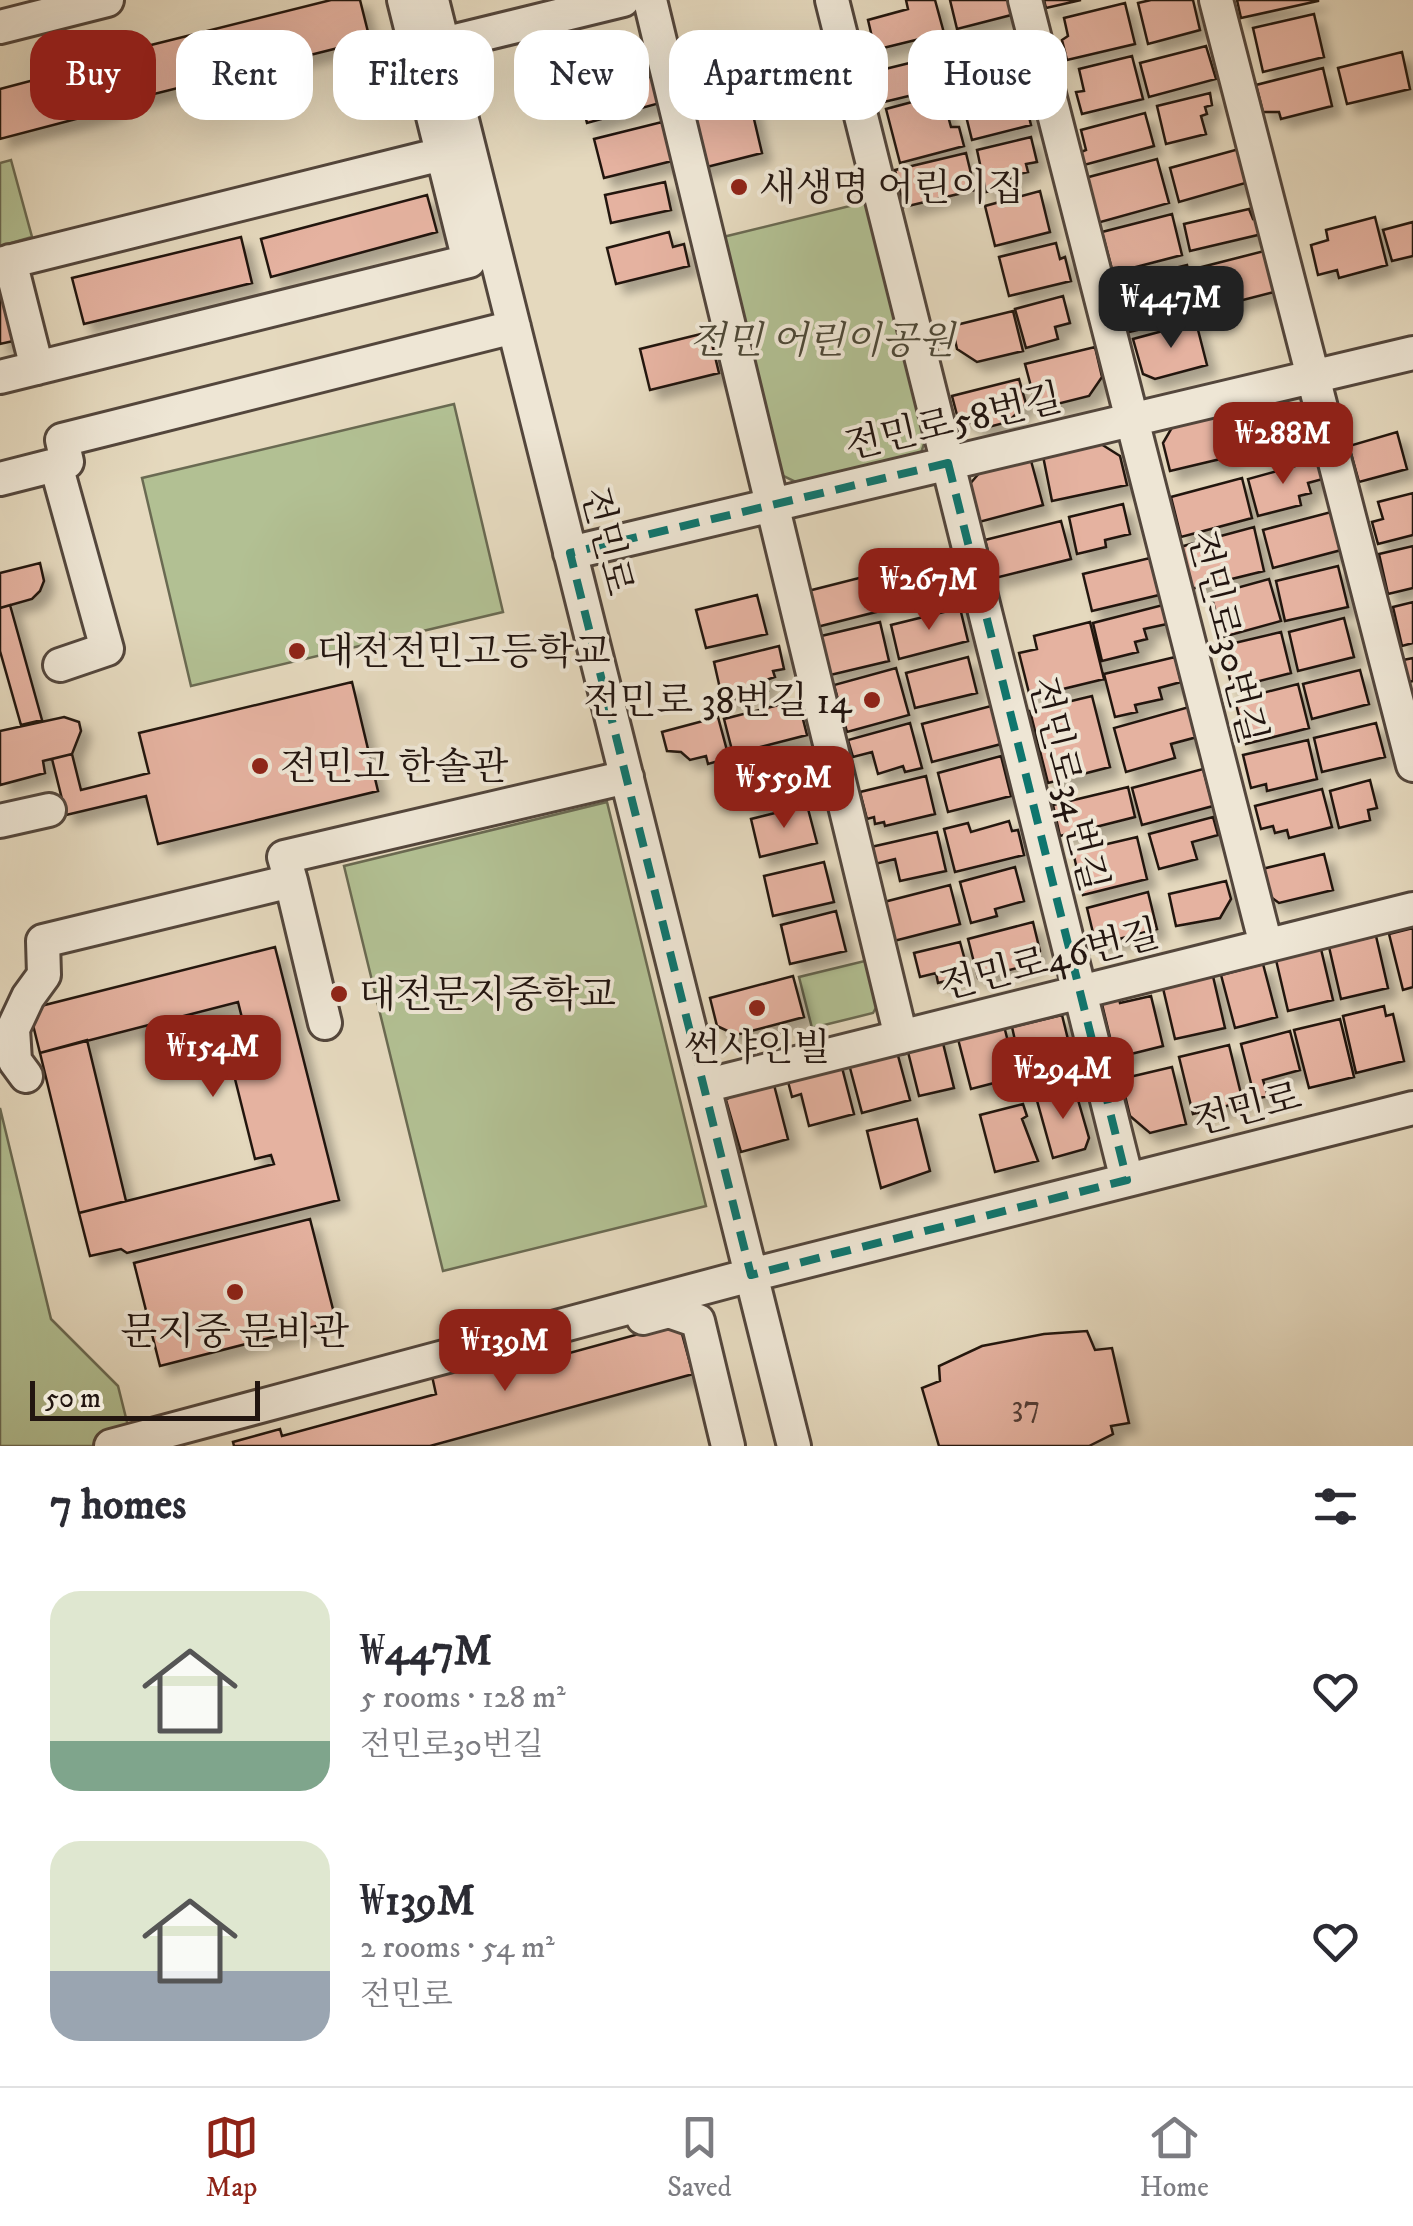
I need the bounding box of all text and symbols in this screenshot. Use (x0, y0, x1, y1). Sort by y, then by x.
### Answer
chip: Buy (30, 30, 156, 120)
chip: Rent (176, 30, 313, 120)
chip: Filters (333, 30, 494, 120)
chip: New (514, 30, 649, 120)
chip: Apartment (669, 30, 888, 120)
chip: House (908, 30, 1067, 120)
place label: 새생명 어린이집 (759, 165, 1024, 213)
marker: 새생명 어린이집 (728, 176, 750, 198)
pin: ₩447M (1101, 266, 1241, 351)
text: ₩447M (1121, 278, 1221, 318)
park label: 전민 어린이공원 (689, 318, 957, 366)
street label: 전민로58번길 (840, 375, 1067, 471)
pin: ₩288M (1213, 402, 1353, 487)
text: ₩288M (1235, 414, 1331, 454)
street label: 전민로 (569, 482, 643, 601)
street label: 전민로30번길 (1176, 526, 1276, 749)
pin: ₩267M (859, 548, 999, 633)
text: ₩267M (880, 560, 978, 600)
place label: 대전전민고등학교 (317, 629, 611, 677)
marker: 대전전민고등학교 (286, 640, 308, 662)
street label: 전민로34번길 (1017, 672, 1117, 897)
place label: 전민로 38번길 14 (583, 678, 853, 726)
marker: 전민로 38번길 14 (861, 689, 883, 711)
place label: 전민고 한솔관 (280, 744, 509, 792)
pin: ₩559M (714, 746, 854, 831)
marker: 전민고 한솔관 (249, 755, 271, 777)
text: ₩559M (736, 758, 832, 798)
street label: 전민로46번길 (934, 910, 1165, 1011)
place label: 대전문지중학교 (359, 972, 616, 1020)
marker: 대전문지중학교 (328, 983, 350, 1005)
marker: 썬샤인빌 (746, 997, 768, 1019)
pin: ₩154M (143, 1015, 283, 1100)
place label: 썬샤인빌 (684, 1025, 830, 1073)
text: ₩154M (167, 1027, 259, 1067)
pin: ₩294M (993, 1037, 1133, 1122)
text: ₩294M (1014, 1049, 1112, 1089)
street label: 전민로 (1188, 1073, 1307, 1147)
marker: 문지중 문비관 (224, 1281, 246, 1303)
place label: 문지중 문비관 (121, 1309, 349, 1357)
pin: ₩139M (435, 1309, 575, 1394)
text: ₩139M (461, 1321, 549, 1361)
scale bar (30, 1376, 260, 1420)
text: 50 m (45, 1381, 101, 1416)
house number: 37 (1012, 1387, 1040, 1427)
icon: filters (1308, 1479, 1363, 1534)
text: 7 homes (50, 1480, 186, 1532)
text: ₩447M (360, 1626, 492, 1678)
icon: home (130, 1631, 250, 1751)
icon: heart (1308, 1664, 1363, 1719)
text: 5 rooms · 128 m² (360, 1678, 566, 1718)
text: 전민로30번길 (360, 1726, 544, 1766)
text: ₩139M (360, 1876, 475, 1928)
icon: home (130, 1881, 250, 2001)
icon: heart (1308, 1914, 1363, 1969)
text: 2 rooms · 54 m² (360, 1928, 555, 1968)
text: 전민로 (360, 1976, 453, 2016)
tab: Map (204, 2110, 259, 2205)
tab: Saved (667, 2110, 732, 2205)
tab: Home (1140, 2110, 1209, 2205)

